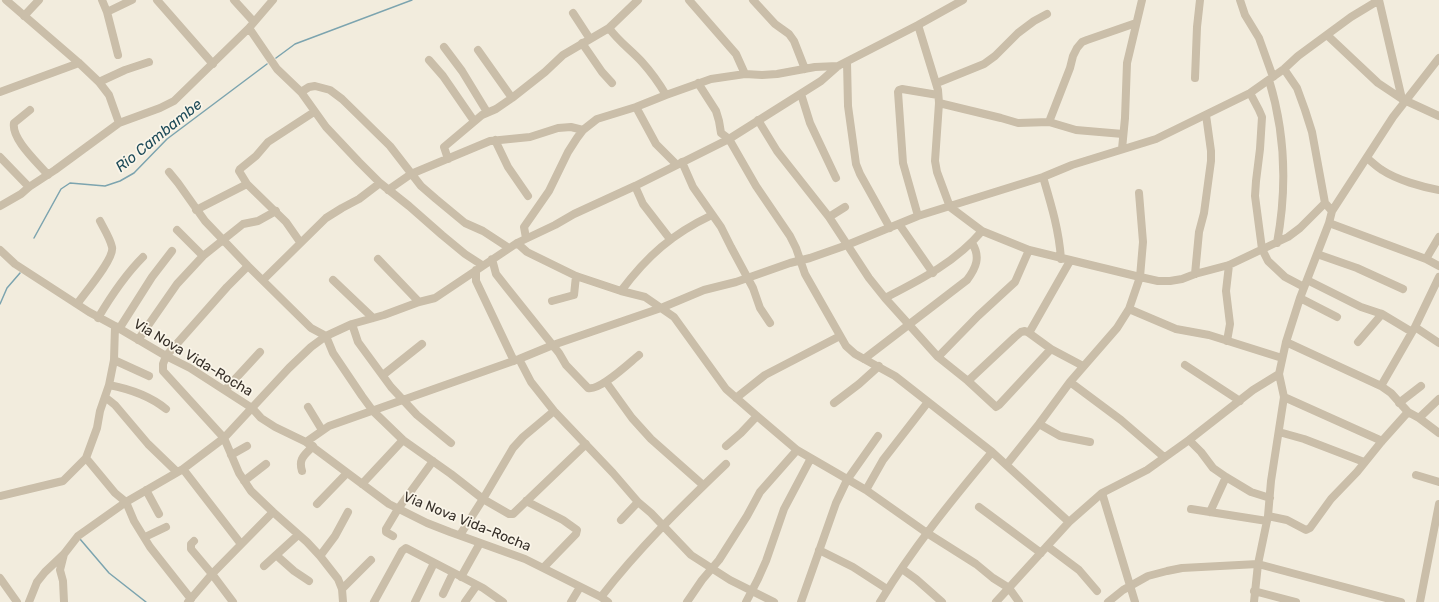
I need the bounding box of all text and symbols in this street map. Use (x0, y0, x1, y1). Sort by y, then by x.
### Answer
water label: Rio Cambambe (112, 96, 206, 176)
street label: Via Nova Vida-Rocha (130, 316, 256, 400)
street label: Via Nova Vida-Rocha (401, 489, 533, 555)

